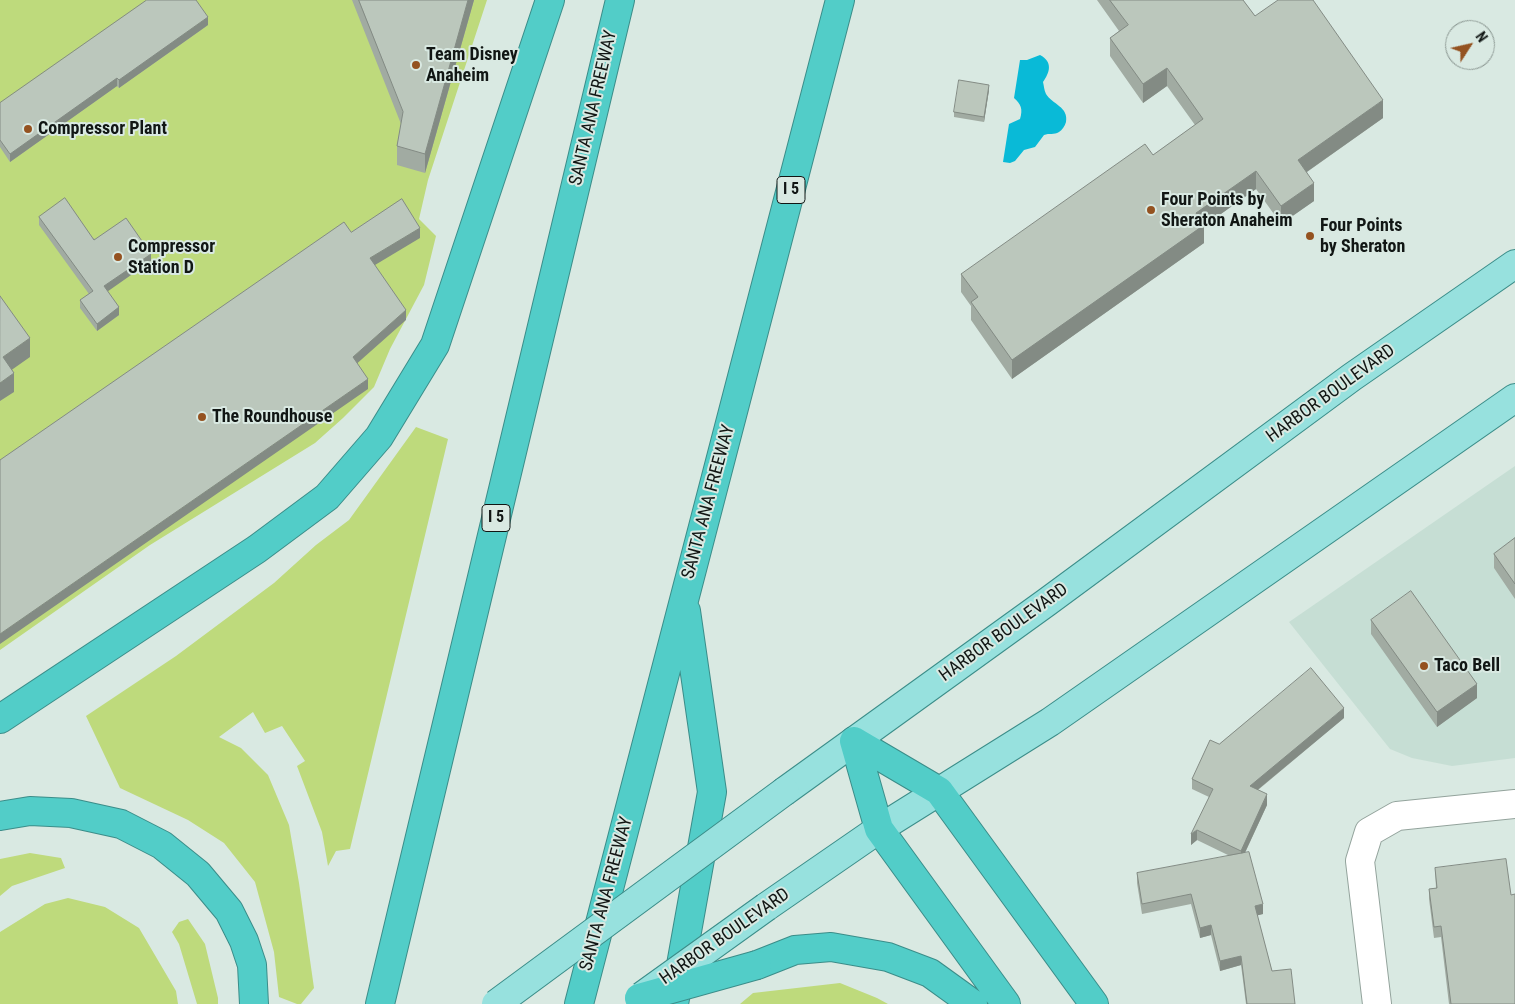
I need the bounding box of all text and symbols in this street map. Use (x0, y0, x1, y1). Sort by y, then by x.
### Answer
north arrow (1445, 20, 1495, 70)
street label: SANTA ANA FREEWAY (566, 28, 622, 188)
text: N (1472, 29, 1490, 45)
place label: Team Disney Anaheim (426, 44, 518, 86)
marker: Team Disney Anaheim (410, 59, 422, 71)
place label: Compressor Plant (38, 118, 167, 140)
marker: Compressor Plant (22, 123, 34, 135)
road number: I 5 (777, 176, 805, 204)
place label: Four Points by Sheraton Anaheim (1161, 189, 1293, 232)
marker: Four Points by Sheraton Anaheim (1145, 204, 1157, 216)
place label: Four Points by Sheraton (1320, 215, 1405, 258)
marker: Four Points by Sheraton (1304, 230, 1316, 242)
place label: Compressor Station D (128, 236, 215, 278)
marker: Compressor Station D (112, 251, 124, 263)
street label: HARBOR BOULEVARD (1263, 340, 1399, 448)
place label: The Roundhouse (212, 406, 332, 428)
marker: The Roundhouse (196, 411, 208, 423)
street label: SANTA ANA FREEWAY (678, 423, 740, 581)
road number: I 5 (482, 504, 510, 532)
street label: HARBOR BOULEVARD (936, 579, 1072, 687)
place label: Taco Bell (1434, 655, 1500, 677)
marker: Taco Bell (1418, 660, 1430, 672)
street label: SANTA ANA FREEWAY (576, 815, 638, 973)
street label: HARBOR BOULEVARD (656, 884, 794, 990)

